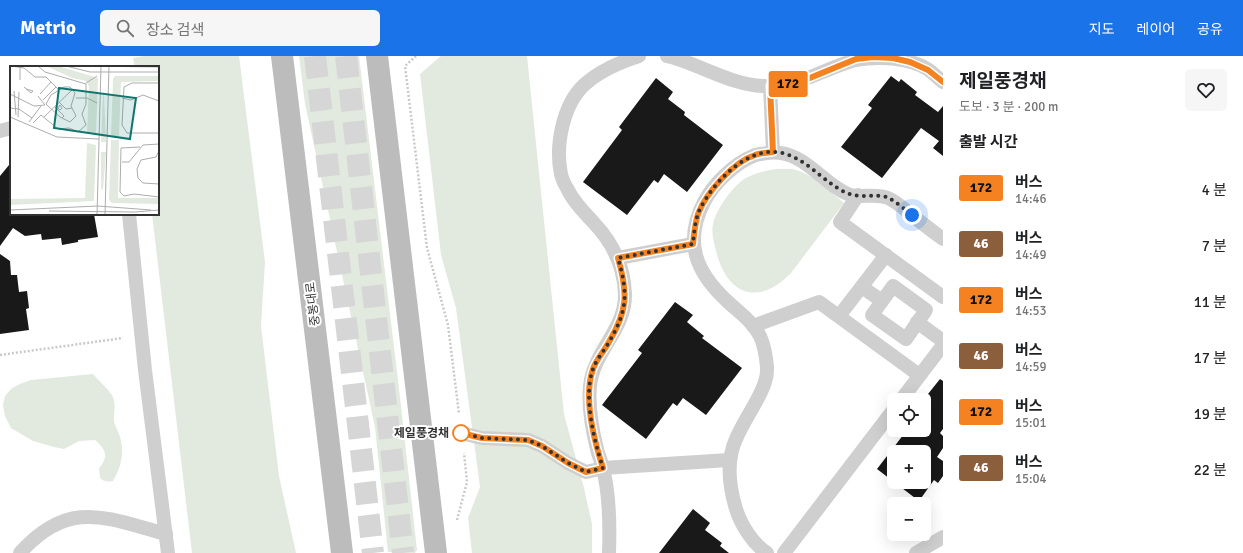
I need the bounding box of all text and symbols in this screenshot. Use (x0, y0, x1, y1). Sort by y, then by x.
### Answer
search box (100, 10, 380, 46)
text: Metrio (20, 16, 76, 40)
icon: search (114, 17, 136, 39)
text: 장소 검색 (146, 21, 204, 39)
text: 지도 (1089, 21, 1115, 38)
text: 레이어 (1137, 21, 1175, 38)
text: 공유 (1197, 21, 1223, 38)
inset map (10, 66, 159, 215)
text: 제일풍경채 (959, 69, 1046, 93)
button: heart (1185, 69, 1227, 111)
line badge: 172 (765, 71, 811, 97)
text: 172 (777, 75, 799, 92)
text: 도보 · 3 분 · 200 m (959, 99, 1058, 115)
text: 출발 시간 (959, 133, 1018, 151)
text: 버스 (1015, 173, 1043, 191)
text: 172 (970, 179, 992, 196)
text: 4 분 (1202, 181, 1227, 199)
text: 14:46 (1015, 191, 1047, 207)
your location (902, 205, 922, 225)
text: 버스 (1015, 229, 1043, 247)
text: 46 (973, 235, 989, 252)
text: 7 분 (1202, 237, 1227, 255)
text: 14:49 (1015, 247, 1047, 263)
street label: 중봉대로 (303, 281, 323, 327)
text: 버스 (1015, 285, 1043, 303)
text: 172 (970, 291, 992, 308)
text: 11 분 (1194, 293, 1227, 311)
text: 14:53 (1015, 303, 1047, 319)
text: 버스 (1015, 341, 1043, 359)
text: 46 (973, 347, 989, 364)
text: 17 분 (1194, 349, 1227, 367)
text: 14:59 (1015, 359, 1047, 375)
map controls (887, 393, 931, 541)
button: locate (887, 393, 931, 437)
text: 버스 (1015, 397, 1043, 415)
text: 172 (970, 403, 992, 420)
text: 19 분 (1194, 405, 1227, 423)
text: 15:01 (1015, 415, 1047, 431)
marker: 제일풍경채 (452, 424, 470, 442)
place label: 제일풍경채 (394, 426, 449, 441)
button: + (887, 445, 931, 489)
text: 버스 (1015, 453, 1043, 471)
text: 46 (973, 459, 989, 476)
text: 22 분 (1194, 461, 1227, 479)
text: 15:04 (1015, 471, 1047, 487)
button: − (887, 497, 931, 541)

